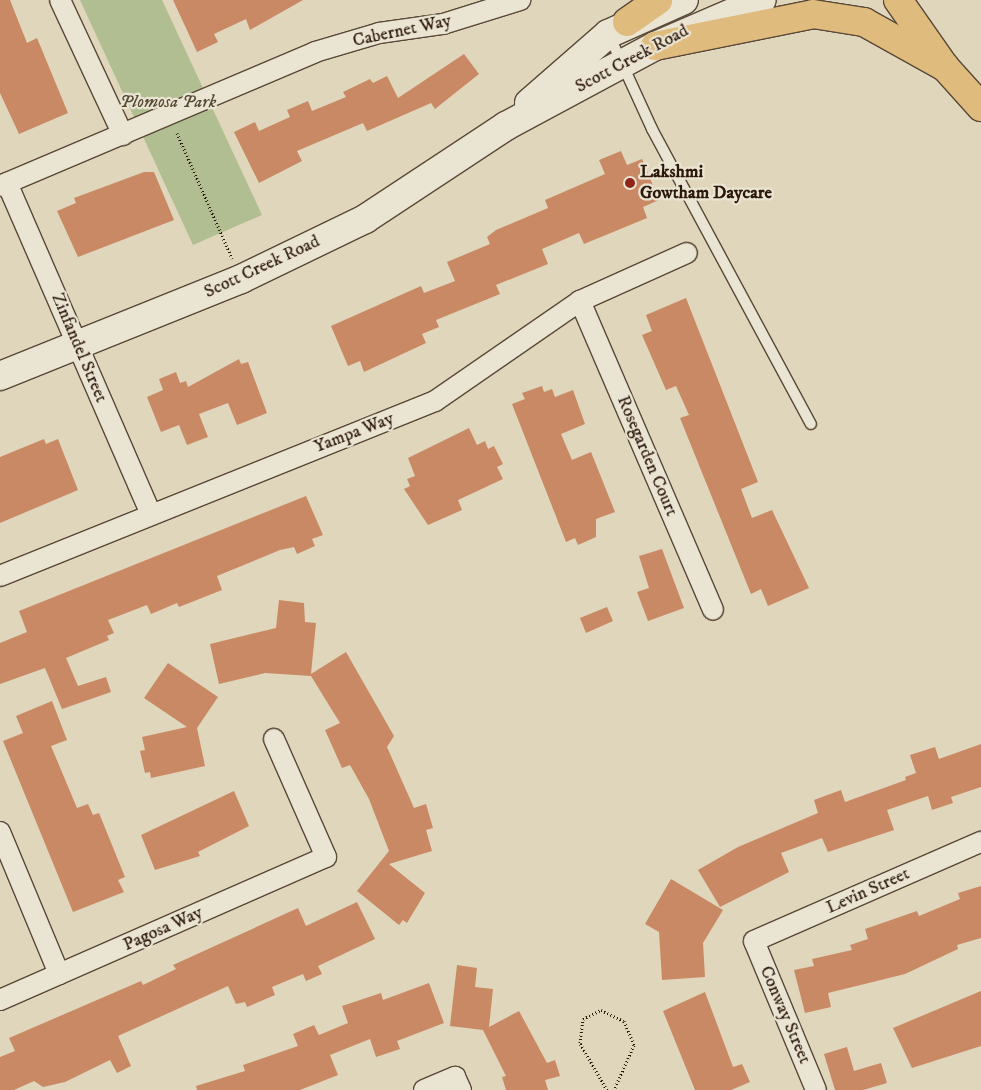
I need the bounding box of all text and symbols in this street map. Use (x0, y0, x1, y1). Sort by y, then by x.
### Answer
street label: Cabernet Way (351, 10, 453, 52)
street label: Scott Creek Road (572, 20, 692, 98)
park label: Plomosa Park (120, 91, 216, 113)
place label: Lakshmi Gowtham Daycare (640, 162, 772, 204)
marker: Lakshmi Gowtham Daycare (624, 177, 636, 189)
street label: Scott Creek Road (201, 231, 323, 303)
street label: Zinfandel Street (46, 290, 112, 406)
street label: Rosegarden Court (612, 393, 682, 519)
street label: Yampa Way (311, 408, 397, 458)
street label: Levin Street (823, 863, 913, 919)
street label: Pagosa Way (120, 902, 206, 956)
street label: Conway Street (755, 963, 815, 1067)

